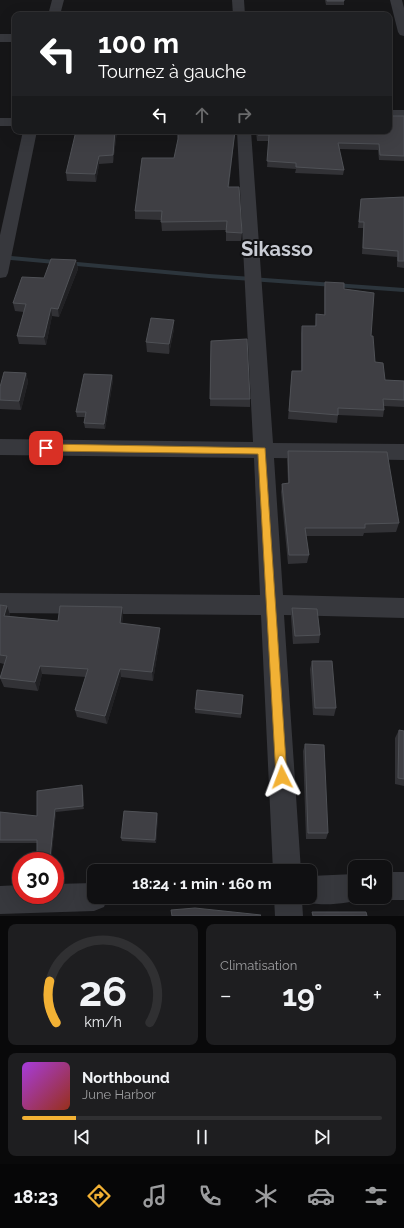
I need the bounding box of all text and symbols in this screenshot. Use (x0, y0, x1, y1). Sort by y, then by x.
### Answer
text: 100 m (98, 27, 179, 60)
icon: left (32, 28, 84, 80)
text: Tournez à gauche (98, 61, 246, 82)
icon: left (149, 104, 171, 126)
icon: ahead (191, 104, 213, 126)
icon: right (233, 104, 255, 126)
district label: Sikasso (241, 237, 313, 261)
pin (29, 431, 63, 465)
icon: arrive (35, 437, 57, 459)
position arrow (261, 756, 303, 798)
speed limit sign: 30 (12, 852, 64, 904)
map controls (348, 860, 392, 904)
button: sound (348, 860, 392, 904)
text: 18:24 · 1 min · 160 m (132, 875, 272, 893)
text: Climatisation (220, 958, 297, 973)
text: 26 (79, 966, 127, 1015)
text: 19° (282, 978, 322, 1013)
text: − (220, 982, 232, 1008)
text: + (373, 982, 382, 1008)
text: km/h (84, 1013, 122, 1029)
text: Northbound (82, 1069, 170, 1087)
text: June Harbor (82, 1087, 156, 1102)
icon: previous (71, 1126, 93, 1148)
icon: pause (191, 1126, 213, 1148)
icon: next (311, 1126, 333, 1148)
icon: directions (85, 1182, 113, 1210)
icon: music (141, 1182, 169, 1210)
icon: phone (196, 1182, 224, 1210)
icon: climate (252, 1182, 280, 1210)
icon: car (307, 1182, 335, 1210)
icon: filters (362, 1182, 390, 1210)
text: 18:23 (14, 1186, 58, 1207)

